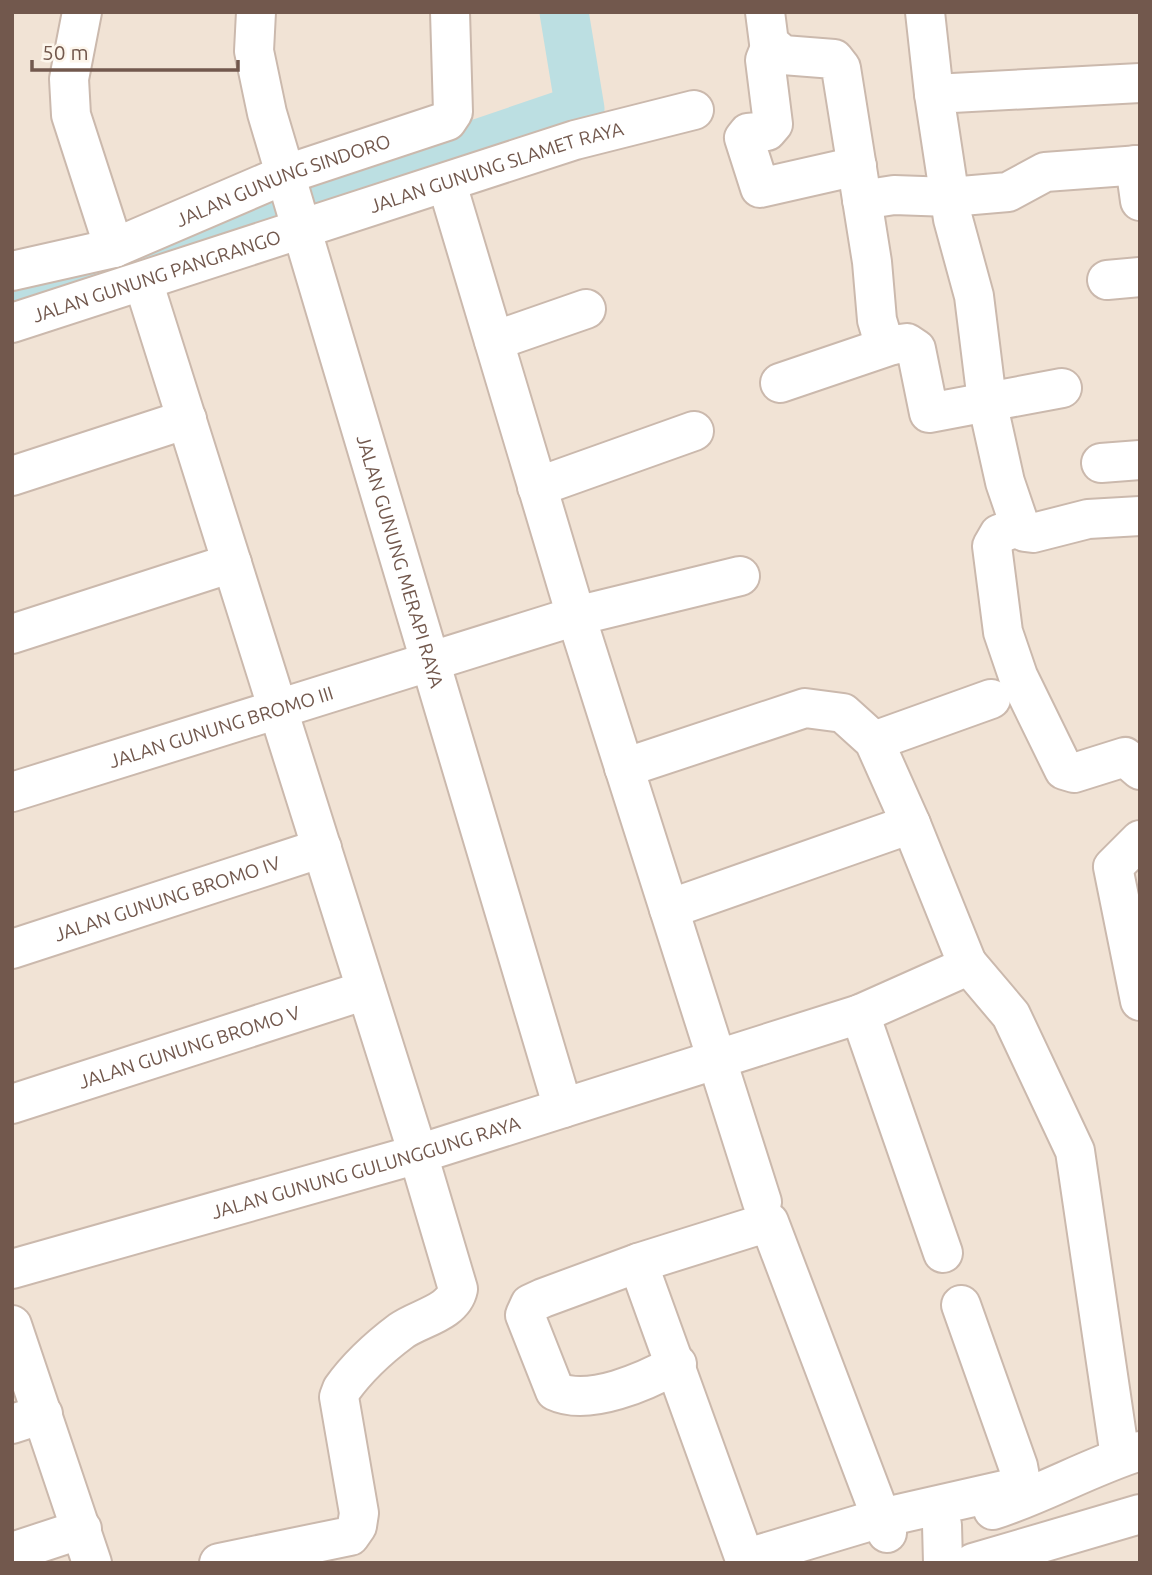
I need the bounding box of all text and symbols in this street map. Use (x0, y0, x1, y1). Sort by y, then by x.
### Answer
scale bar (32, 28, 238, 72)
text: 50 m (42, 40, 89, 64)
street label: JALAN GUNUNG SLAMET RAYA (367, 117, 626, 217)
street label: JALAN GUNUNG SINDORO (173, 130, 393, 231)
street label: JALAN GUNUNG PANGRANGO (30, 225, 283, 327)
street label: JALAN GUNUNG MERAPI RAYA (352, 432, 449, 691)
street label: JALAN GUNUNG BROMO III (106, 681, 336, 772)
street label: JALAN GUNUNG BROMO IV (51, 851, 283, 946)
street label: JALAN GUNUNG BROMO V (76, 1001, 302, 1093)
street label: JALAN GUNUNG GULUNGGUNG RAYA (209, 1111, 523, 1223)

